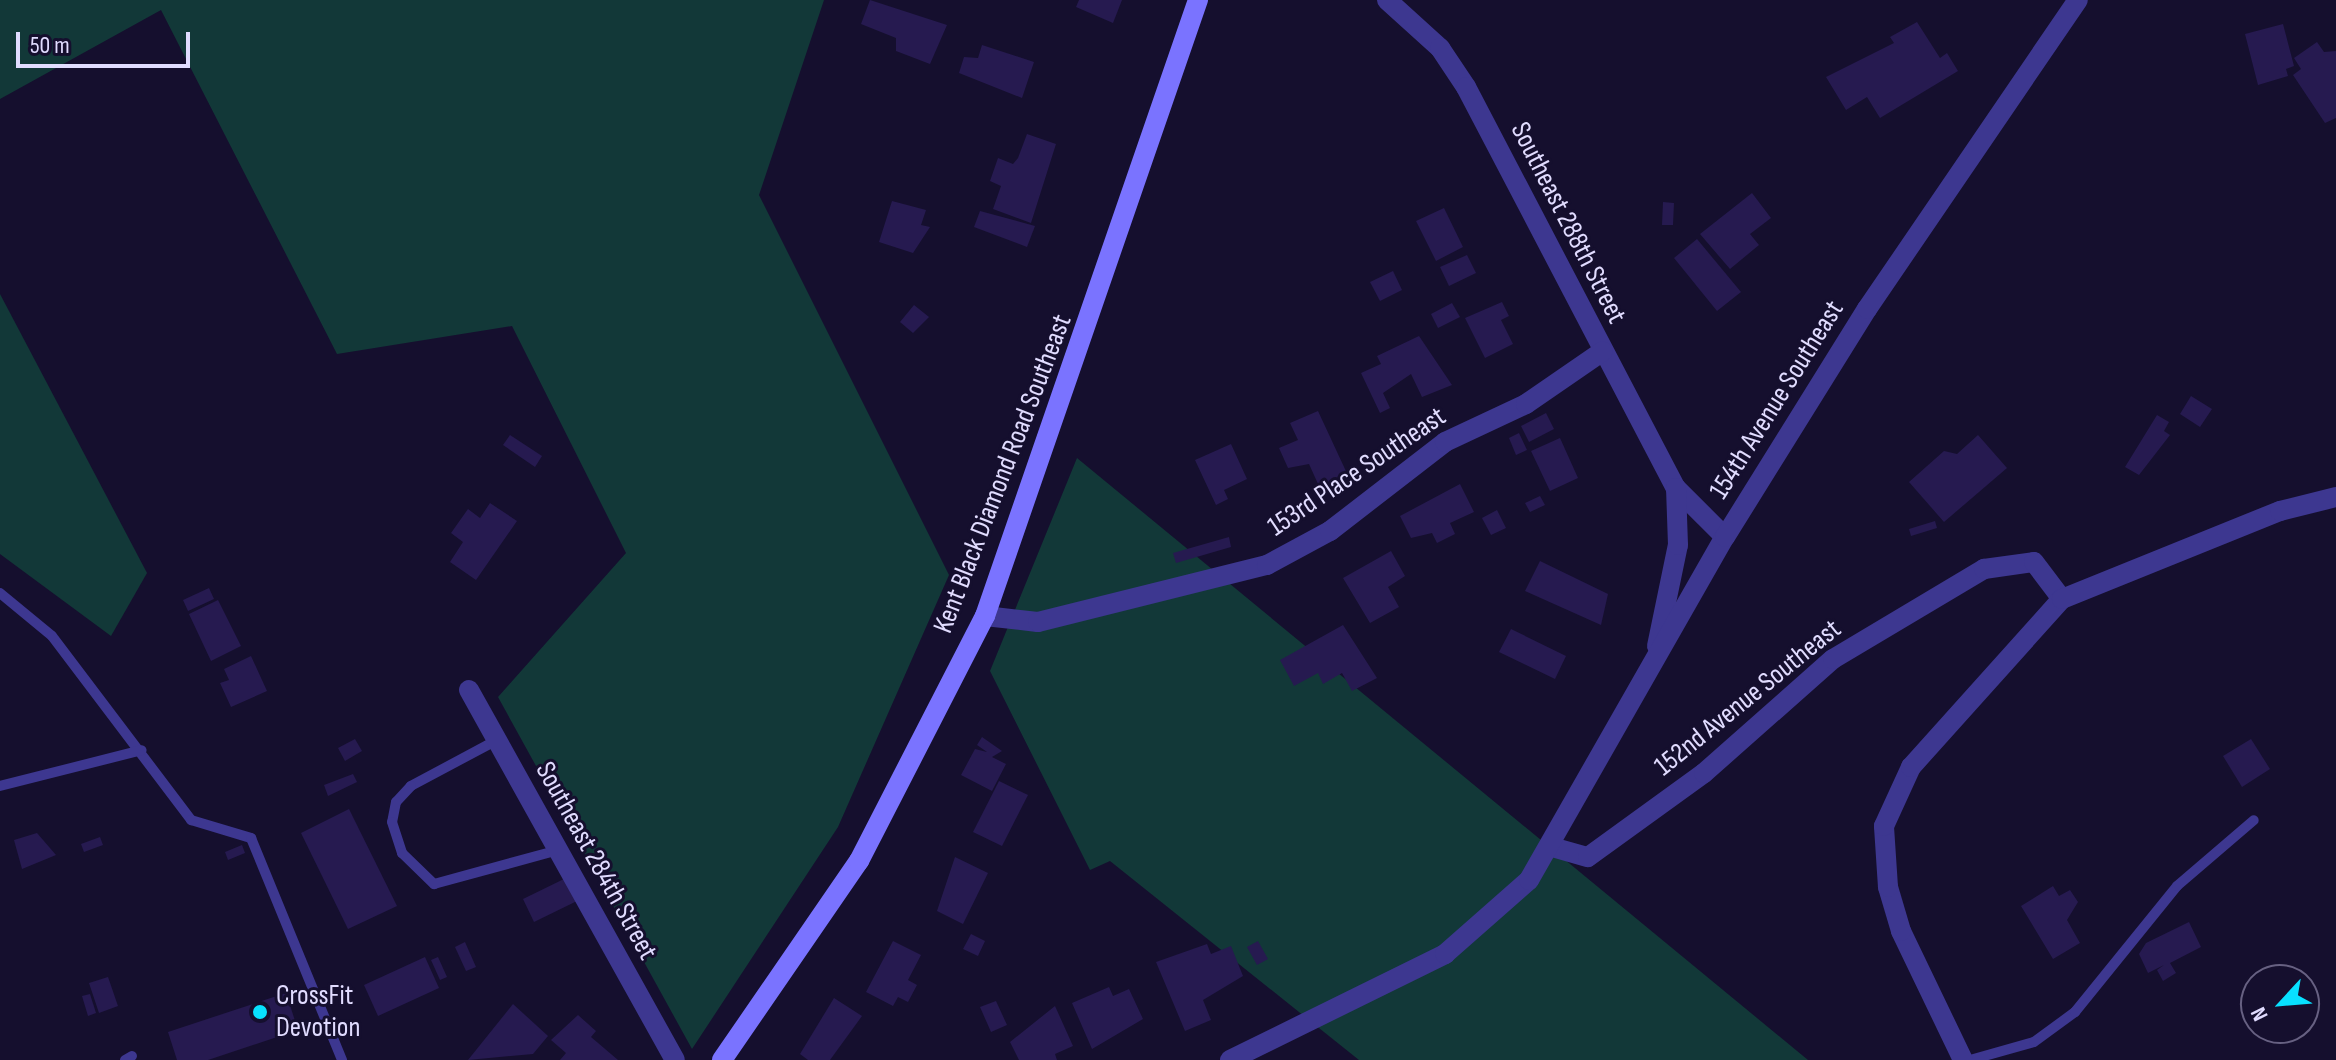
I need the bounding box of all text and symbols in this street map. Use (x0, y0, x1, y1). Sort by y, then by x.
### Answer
scale bar (20, 16, 194, 66)
text: 50 m (30, 31, 70, 60)
street label: Southeast 288th Street (1503, 117, 1633, 329)
street label: 154th Avenue Southeast (1703, 295, 1851, 505)
street label: Kent Black Diamond Road Southeast (927, 310, 1079, 638)
street label: 153rd Place Southeast (1262, 400, 1452, 544)
street label: 152nd Avenue Southeast (1648, 613, 1848, 783)
street label: Southeast 284th Street (528, 756, 664, 966)
north arrow (2240, 964, 2320, 1044)
place label: CrossFit Devotion (276, 979, 360, 1045)
marker: CrossFit Devotion (251, 1003, 269, 1021)
text: N (2245, 1003, 2274, 1025)

